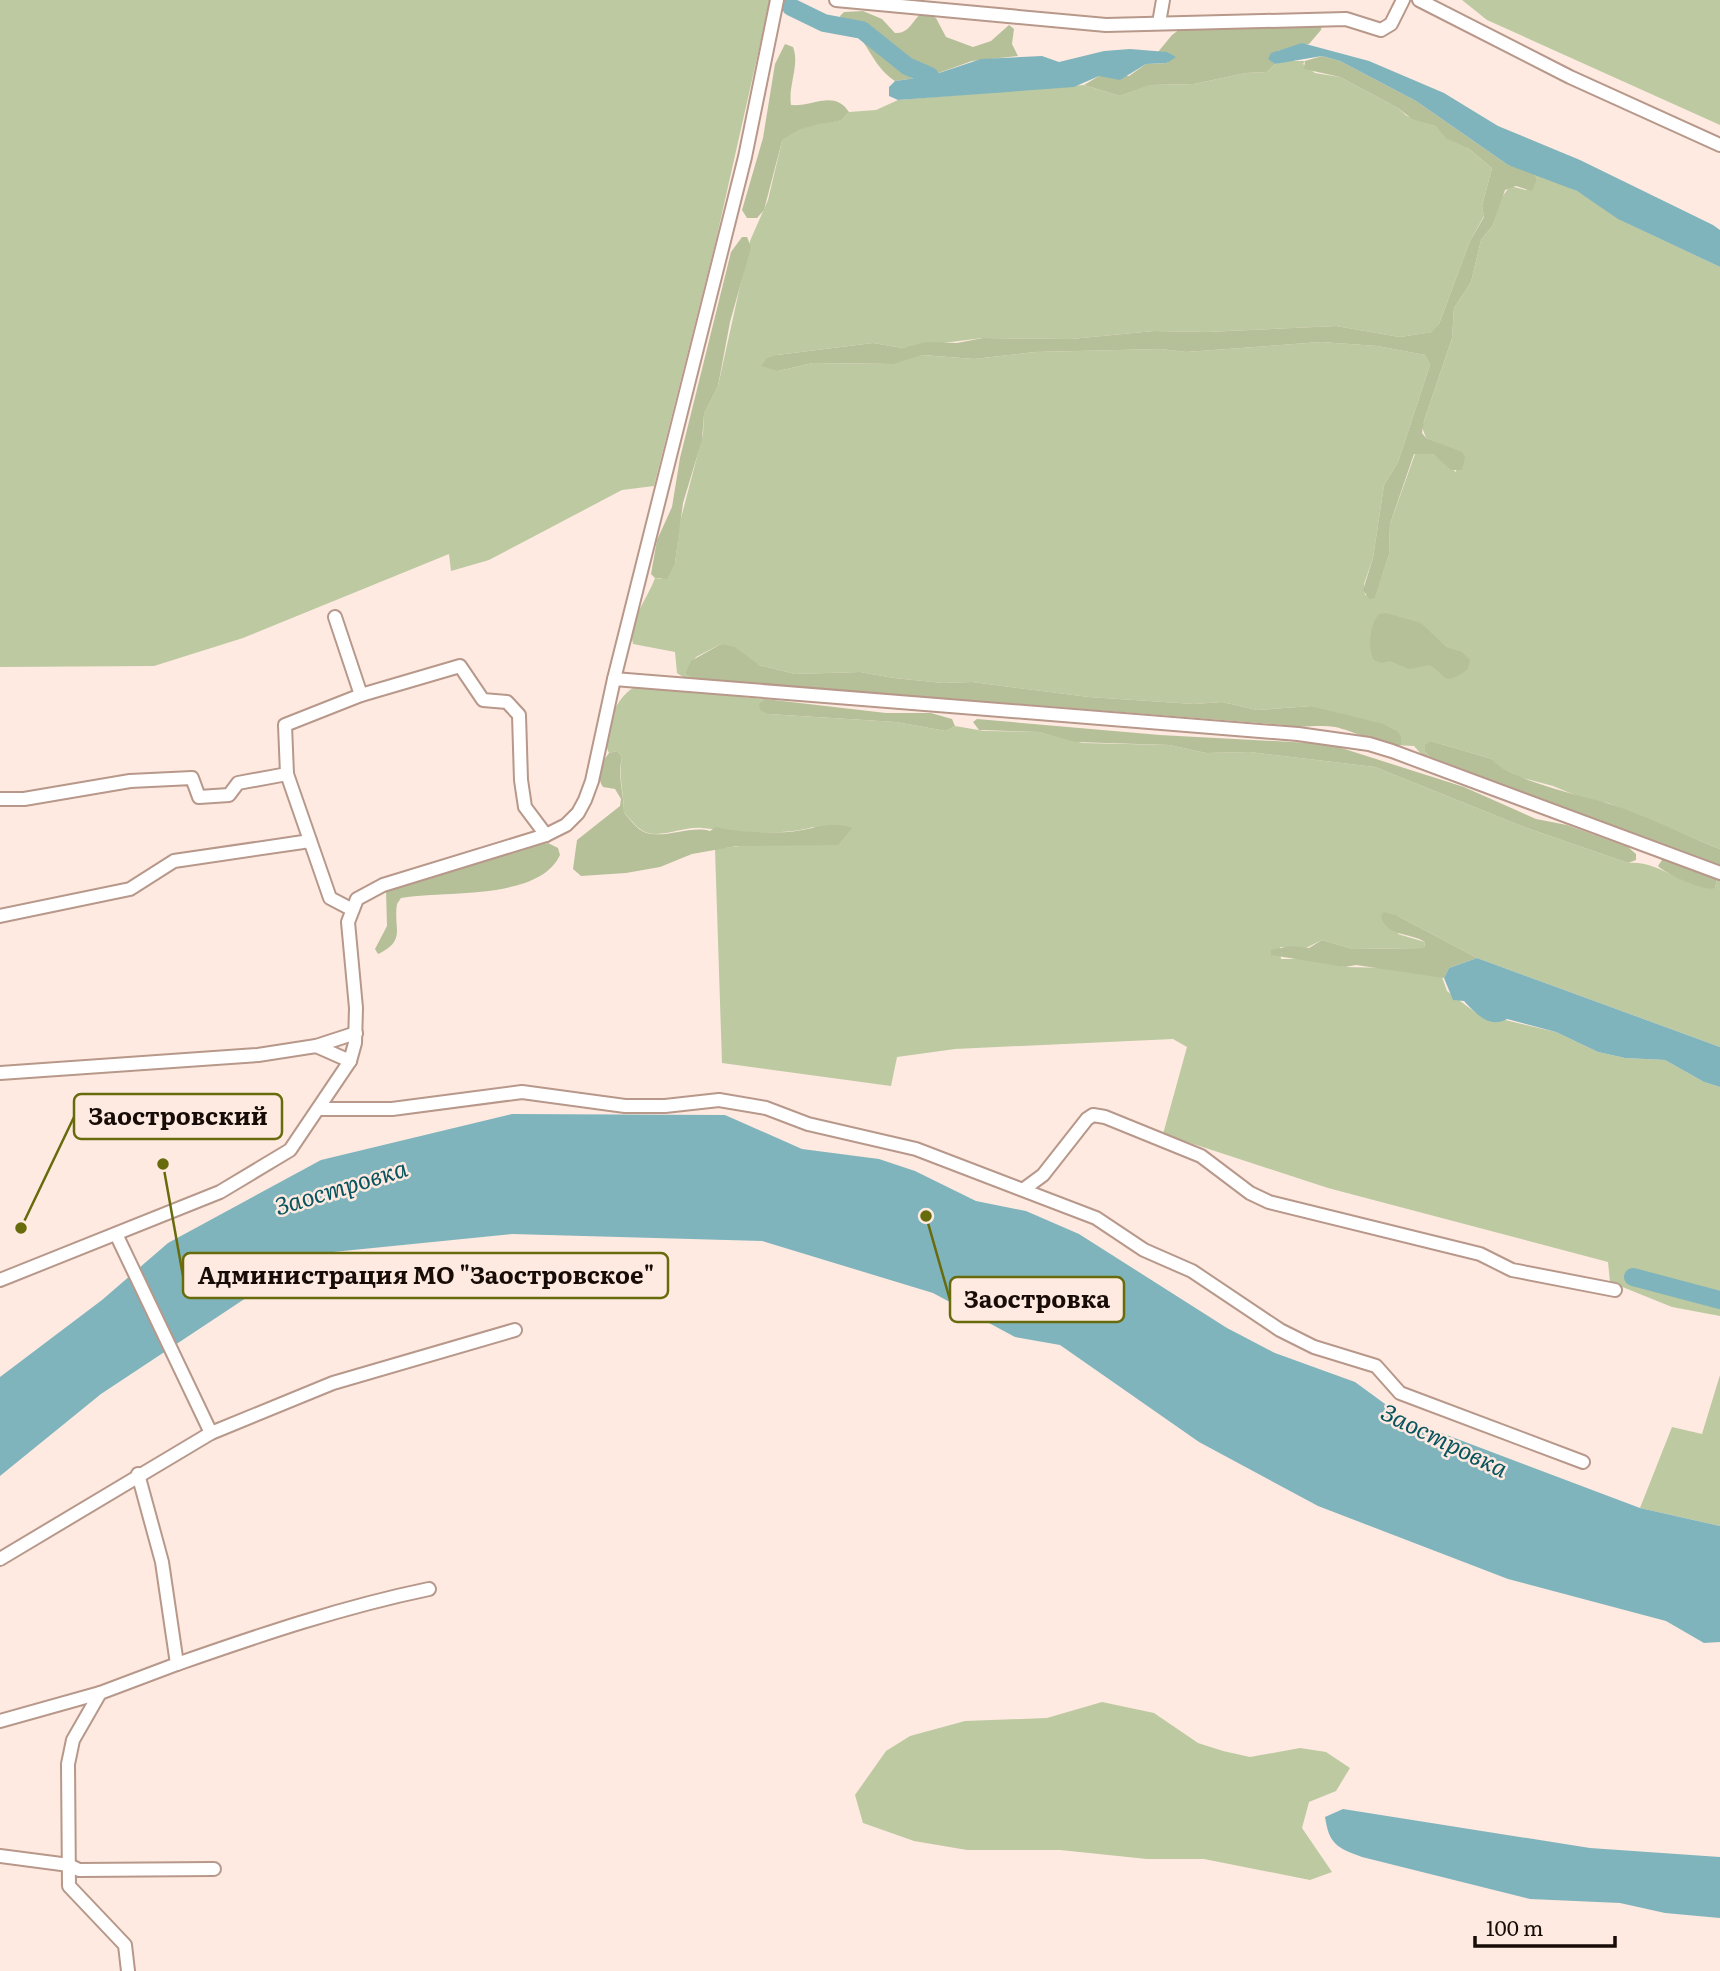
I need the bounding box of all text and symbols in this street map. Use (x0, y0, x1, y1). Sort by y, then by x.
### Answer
callout: Заостровский (74, 1094, 282, 1139)
text: Заостровский (88, 1097, 268, 1132)
water label: Заостровка (269, 1149, 411, 1222)
callout: Администрация МО "Заостровское" (183, 1253, 668, 1298)
text: Администрация МО "Заостровское" (198, 1256, 654, 1291)
callout: Заостровка (950, 1277, 1124, 1322)
text: Заостровка (964, 1280, 1110, 1315)
water label: Заостровка (1376, 1393, 1515, 1485)
scale bar (1475, 1904, 1615, 1948)
text: 100 m (1486, 1911, 1543, 1942)

